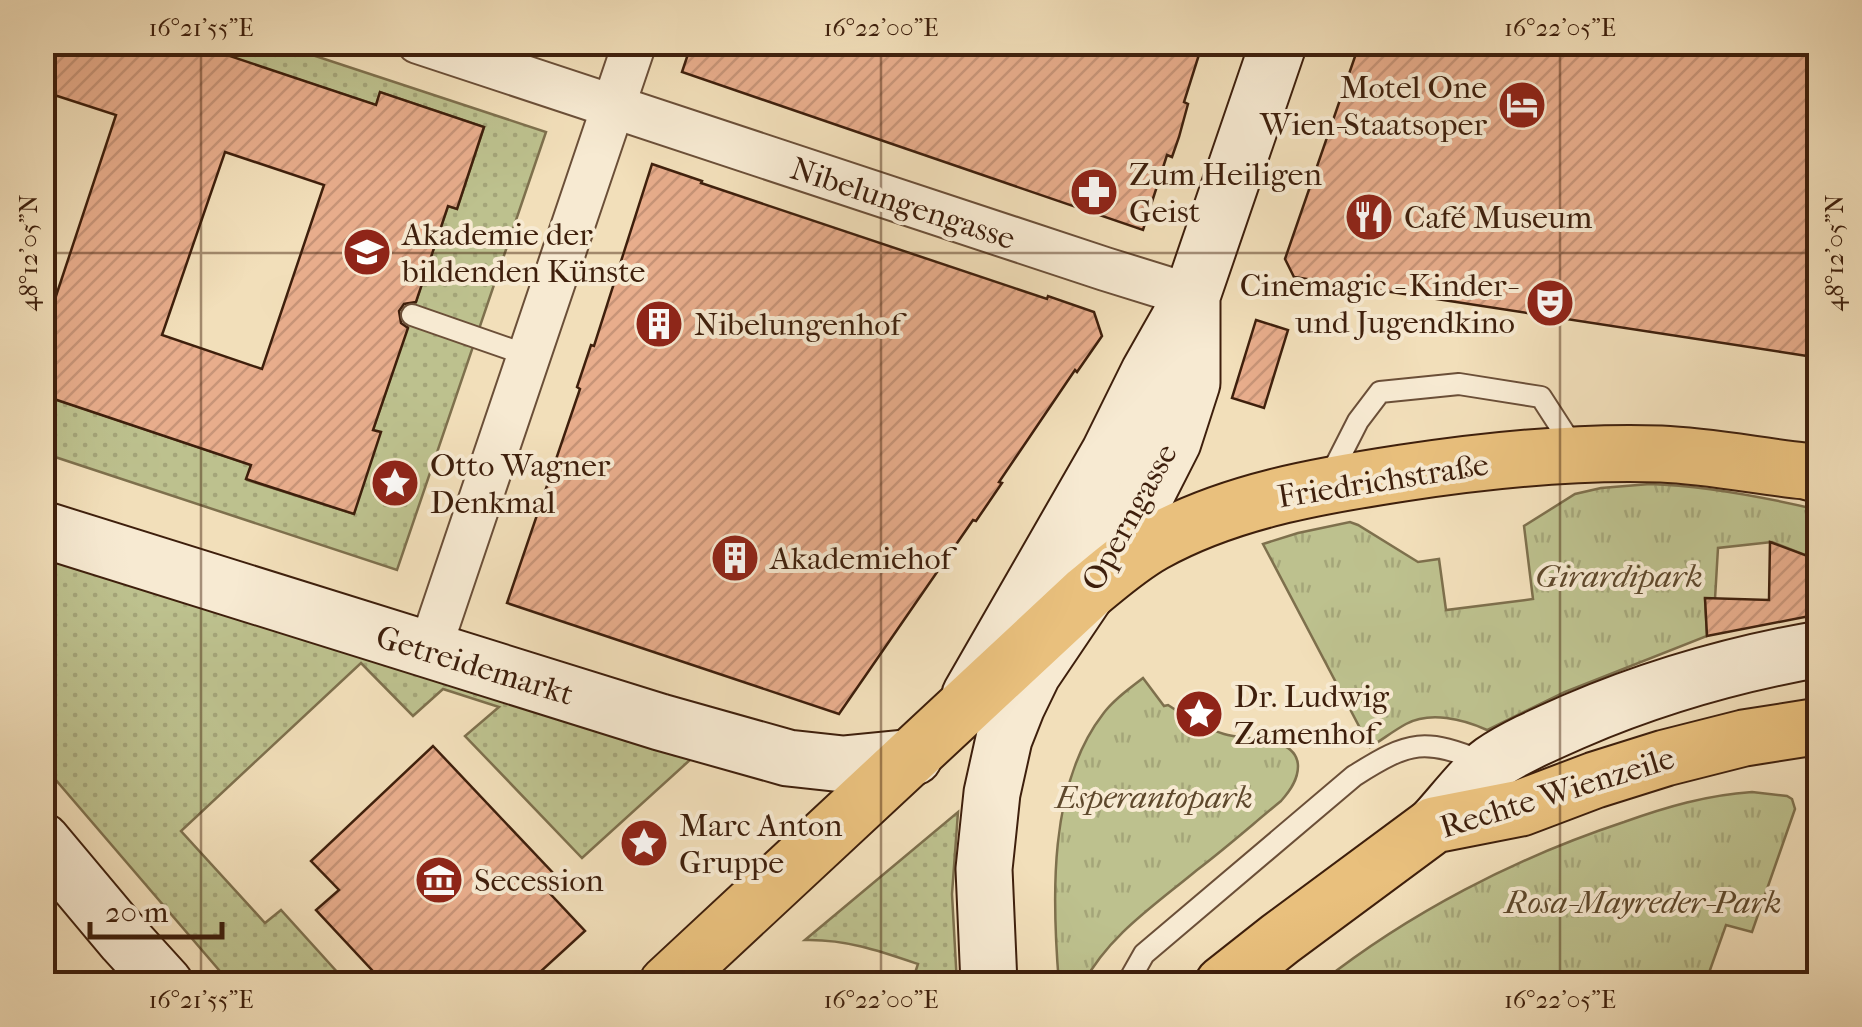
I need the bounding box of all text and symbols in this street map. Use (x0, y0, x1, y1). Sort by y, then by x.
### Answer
text: 16°21'55"E (148, 13, 254, 42)
text: 16°22'00"E (823, 13, 939, 42)
text: 16°22'05"E (1504, 13, 1616, 42)
place label: Motel One Wien-Staatsoper (1259, 69, 1487, 143)
hotel icon: Motel One Wien-Staatsoper (1496, 79, 1548, 131)
street label: Nibelungengasse (786, 150, 1020, 257)
place label: Zum Heiligen Geist (1129, 156, 1322, 230)
pharmacy icon: Zum Heiligen Geist (1068, 166, 1120, 218)
restaurant icon: Café Museum (1343, 191, 1395, 243)
text: 48°12'05"N (14, 195, 43, 311)
text: 48°12'05"N (1820, 195, 1849, 311)
place label: Café Museum (1404, 199, 1593, 236)
place label: Akademie der bildenden Künste (400, 216, 646, 290)
school or university icon: Akademie der bildenden Künste (341, 226, 393, 278)
place label: Cinemagic - Kinder- und Jugendkino (1240, 267, 1519, 341)
theatre icon: Cinemagic - Kinder- und Jugendkino (1524, 277, 1576, 329)
building icon: Nibelungenhof (633, 298, 685, 350)
place label: Nibelungenhof (694, 306, 907, 343)
street label: Operngasse (1074, 437, 1185, 597)
street label: Friedrichstraße (1275, 446, 1491, 515)
place label: Otto Wagner Denkmal (430, 447, 611, 521)
place icon: Otto Wagner Denkmal (369, 457, 421, 509)
building icon: Akademiehof (709, 532, 761, 584)
place label: Akademiehof (768, 540, 958, 577)
park label: Girardipark (1535, 558, 1703, 595)
street label: Getreidemarkt (372, 618, 578, 713)
place label: Dr. Ludwig Zamenhof (1234, 678, 1390, 752)
place icon: Dr. Ludwig Zamenhof (1173, 688, 1225, 740)
street label: Rechte Wienzeile (1435, 739, 1679, 846)
park label: Esperantopark (1053, 779, 1253, 816)
place label: Marc Anton Gruppe (679, 807, 843, 881)
place icon: Marc Anton Gruppe (618, 817, 670, 869)
museum icon: Secession (413, 854, 465, 906)
place label: Secession (474, 862, 604, 899)
scale bar (90, 877, 222, 939)
park label: Rosa-Mayreder-Park (1502, 884, 1782, 921)
text: 20 m (105, 895, 168, 930)
text: 16°21'55"E (148, 985, 254, 1014)
text: 16°22'00"E (823, 985, 939, 1014)
text: 16°22'05"E (1504, 985, 1616, 1014)

